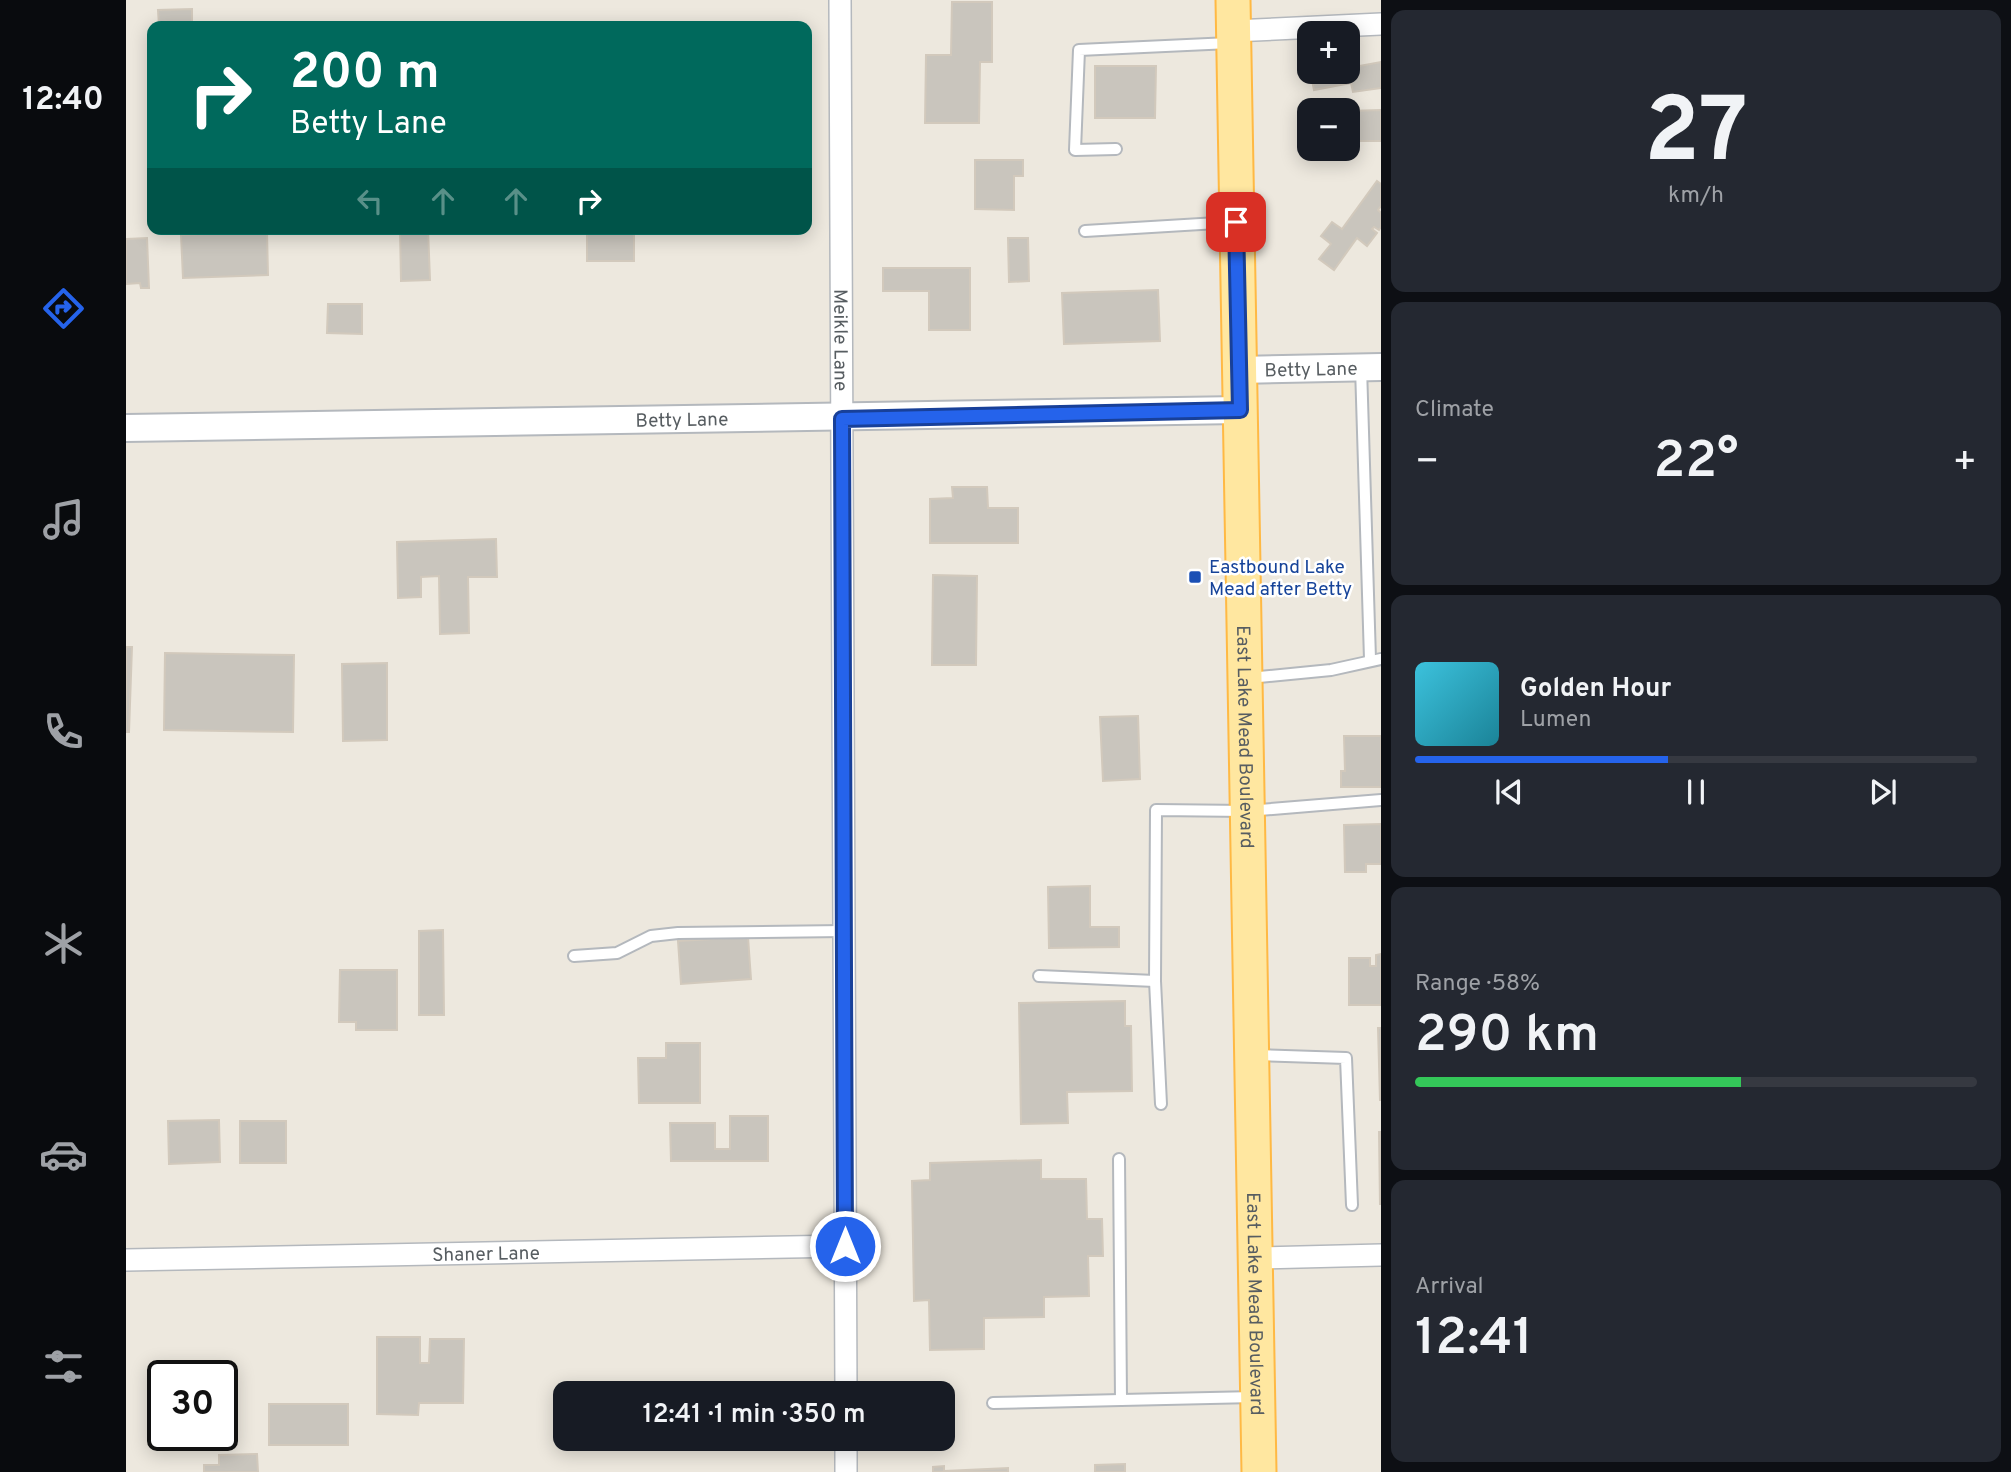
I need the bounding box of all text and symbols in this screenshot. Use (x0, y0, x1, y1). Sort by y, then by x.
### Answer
map controls (1297, 21, 1360, 161)
button: + (1297, 21, 1360, 84)
text: 200 m (290, 44, 440, 106)
icon: right (175, 49, 266, 140)
text: 27 (1644, 79, 1748, 194)
text: 12:40 (22, 81, 104, 121)
button: − (1297, 98, 1360, 161)
text: Betty Lane (290, 105, 447, 145)
icon: left (351, 182, 389, 220)
icon: ahead (424, 182, 462, 220)
icon: ahead (497, 182, 535, 220)
icon: right (570, 182, 608, 220)
text: km/h (1668, 182, 1724, 211)
pin (1206, 192, 1266, 252)
icon: arrive (1217, 203, 1255, 241)
icon: directions (39, 284, 88, 333)
street label: Meikle Lane (827, 289, 852, 391)
street label: Betty Lane (1264, 357, 1358, 383)
text: Climate (1415, 396, 1494, 425)
street label: Betty Lane (635, 408, 729, 434)
text: 22° (1653, 430, 1739, 496)
text: − (1415, 439, 1440, 488)
text: + (1952, 439, 1977, 488)
icon: music (39, 495, 88, 544)
place label: Eastbound Lake Mead after Betty (1209, 556, 1352, 602)
marker: Eastbound Lake Mead after Betty (1187, 569, 1203, 585)
street label: East Lake Mead Boulevard (1230, 625, 1258, 849)
text: Golden Hour (1520, 673, 1671, 706)
text: Lumen (1520, 706, 1591, 735)
icon: phone (39, 707, 88, 756)
icon: previous (1490, 773, 1528, 811)
icon: pause (1677, 773, 1715, 811)
icon: next (1864, 773, 1902, 811)
icon: climate (39, 919, 88, 968)
text: Range · 58% (1415, 970, 1540, 999)
text: 290 km (1415, 1004, 1599, 1070)
icon: car (39, 1130, 88, 1179)
street label: East Lake Mead Boulevard (1240, 1192, 1268, 1416)
position arrow (808, 1209, 882, 1283)
street label: Shaner Lane (432, 1242, 540, 1268)
text: Arrival (1415, 1273, 1484, 1302)
text: 12:41 (1415, 1307, 1533, 1373)
icon: filters (39, 1342, 88, 1391)
speed limit sign: 30 (147, 1360, 238, 1451)
text: 12:41 · 1 min · 350 m (642, 1399, 866, 1432)

